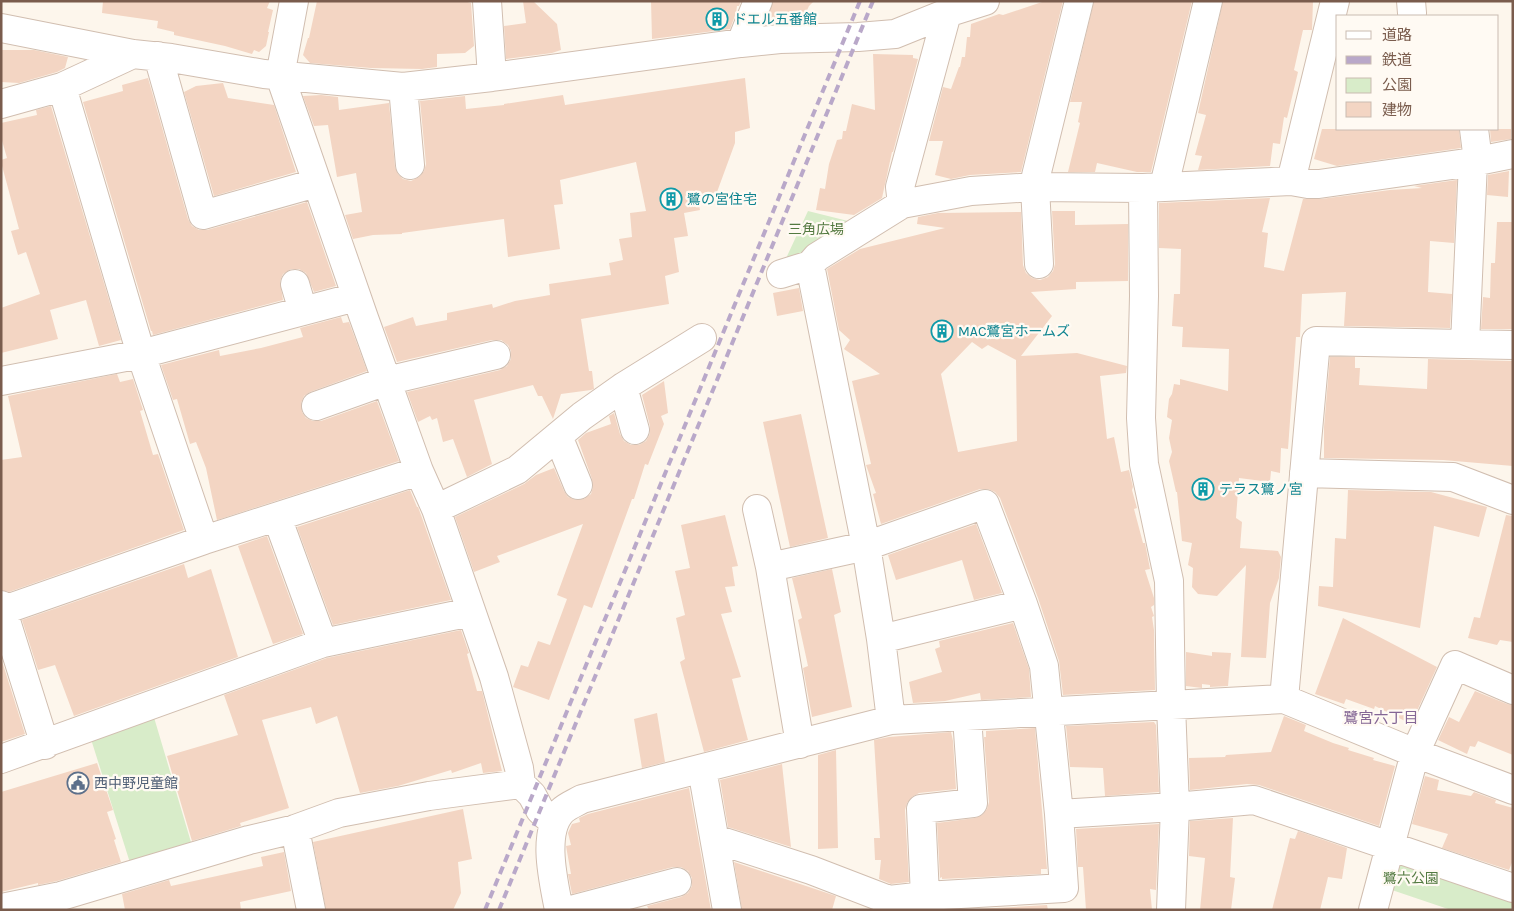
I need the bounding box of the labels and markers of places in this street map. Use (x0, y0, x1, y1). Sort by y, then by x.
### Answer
building icon: ドエル五番館 (705, 7, 729, 31)
place label: ドエル五番館 (733, 11, 817, 28)
building icon: 鷺の宮住宅 (659, 187, 683, 211)
place label: 鷺の宮住宅 (687, 191, 757, 208)
building icon: MAC鷺宮ホームズ (930, 319, 954, 343)
place label: MAC鷺宮ホームズ (958, 323, 1070, 340)
building icon: テラス鷺ノ宮 (1191, 477, 1215, 501)
place label: テラス鷺ノ宮 (1219, 481, 1303, 498)
public building icon: 西中野児童館 (66, 771, 90, 795)
place label: 西中野児童館 (94, 775, 178, 792)

